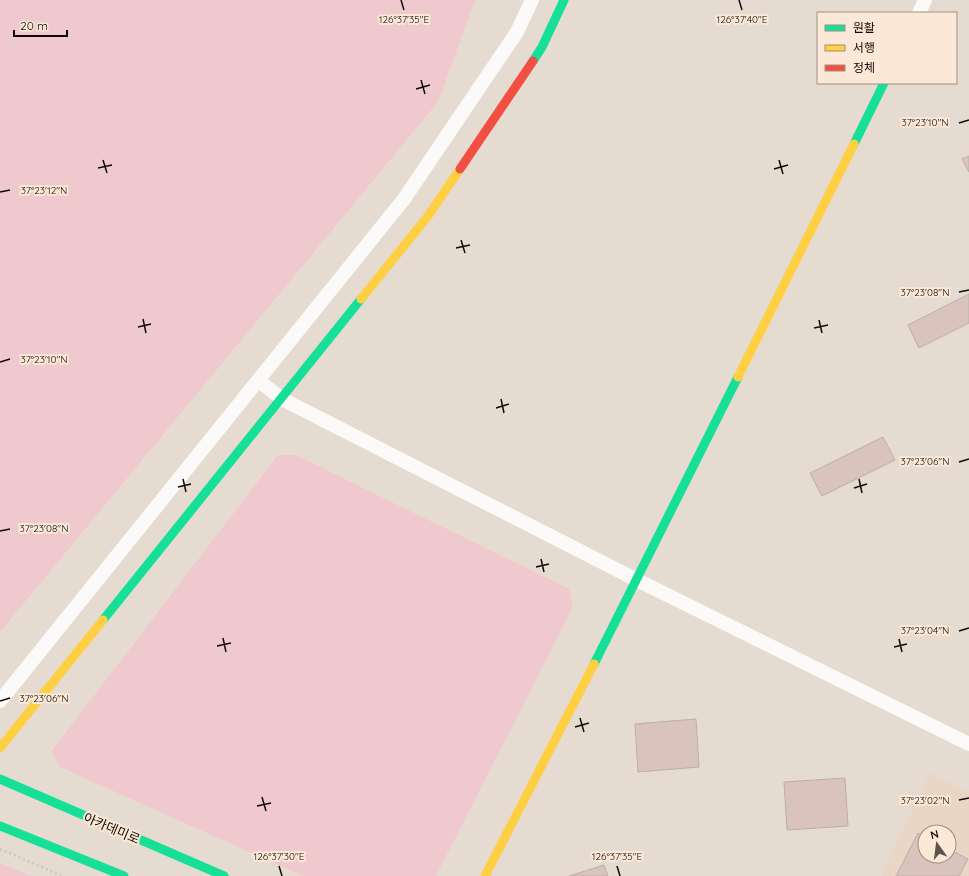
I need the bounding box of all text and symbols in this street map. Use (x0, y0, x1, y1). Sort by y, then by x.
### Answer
scale bar (14, 12, 67, 38)
legend (817, 12, 957, 84)
text: 126°37'35"E (379, 13, 430, 26)
text: 126°37'40"E (717, 13, 768, 26)
text: 20 m (20, 18, 48, 33)
text: 원활 (853, 20, 875, 35)
text: 서행 (853, 40, 875, 55)
text: 정체 (853, 60, 875, 75)
text: 37°23'10"N (901, 116, 949, 129)
text: 37°23'12"N (21, 184, 67, 197)
text: 37°23'08"N (901, 286, 949, 299)
text: 37°23'10"N (20, 353, 68, 366)
text: 37°23'06"N (901, 455, 949, 468)
text: 37°23'08"N (20, 522, 68, 535)
text: 37°23'04"N (901, 624, 949, 637)
text: 37°23'06"N (20, 692, 68, 705)
text: 37°23'02"N (901, 794, 950, 807)
street label: 아카데미로 (81, 809, 143, 847)
north arrow (917, 824, 957, 864)
text: N (929, 827, 940, 842)
text: 126°37'30"E (254, 850, 305, 863)
text: 126°37'35"E (592, 850, 643, 863)

